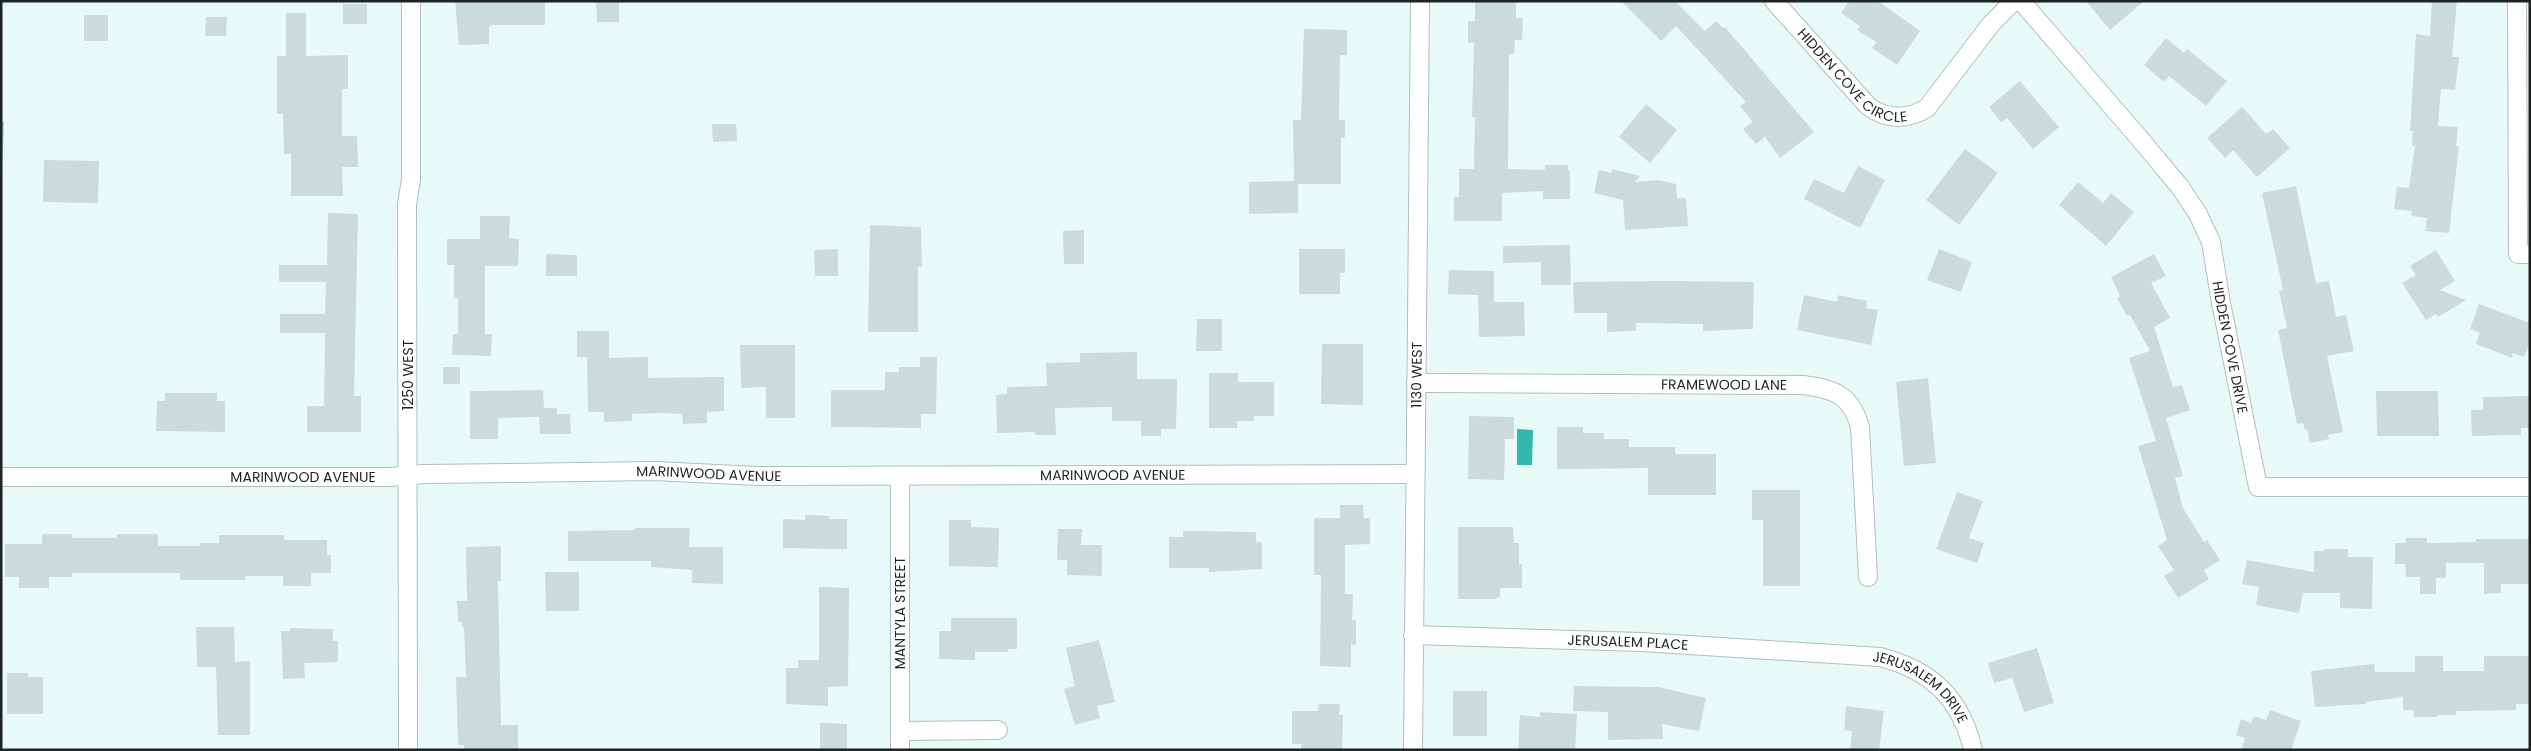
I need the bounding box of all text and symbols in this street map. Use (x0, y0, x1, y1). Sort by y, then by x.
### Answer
street label: HIDDEN COVE CIRCLE (1793, 24, 1908, 127)
street label: HIDDEN COVE DRIVE (2208, 280, 2253, 415)
street label: 1250 WEST (398, 339, 418, 410)
street label: 1130 WEST (1406, 341, 1427, 408)
street label: FRAMEWOOD LANE (1661, 374, 1787, 395)
street label: MARINWOOD AVENUE (636, 461, 781, 486)
street label: MARINWOOD AVENUE (1040, 465, 1185, 485)
street label: MARINWOOD AVENUE (230, 467, 376, 487)
street label: MANTYLA STREET (890, 556, 910, 669)
street label: JERUSALEM PLACE (1567, 630, 1689, 655)
street label: JERUSALEM DRIVE (1872, 647, 1973, 726)

